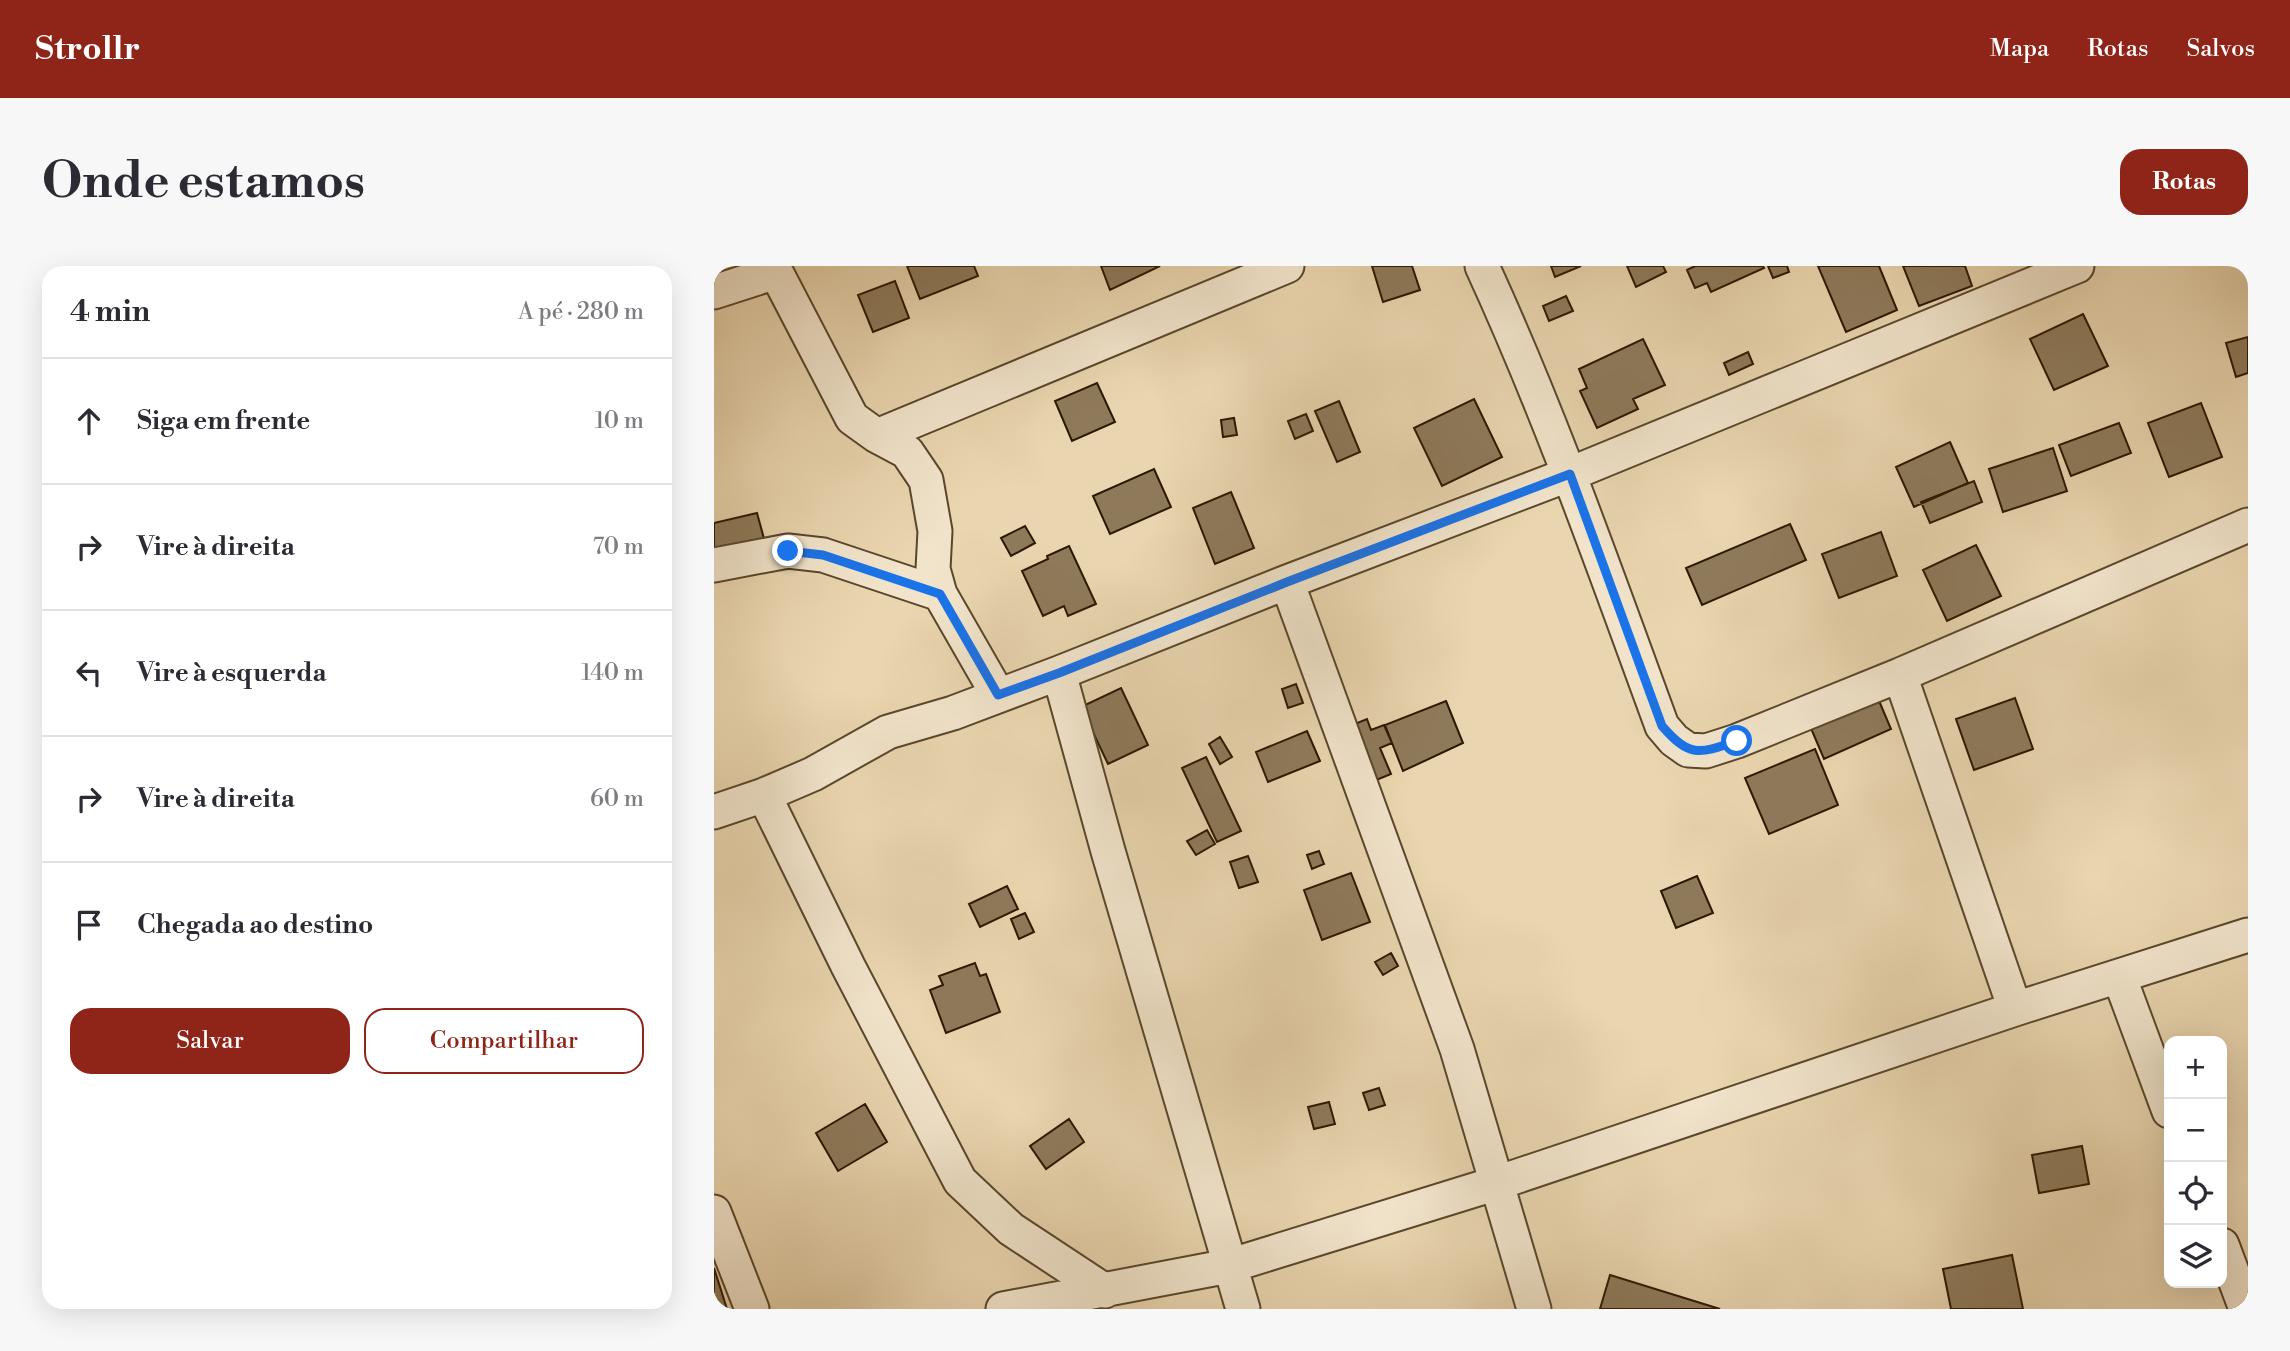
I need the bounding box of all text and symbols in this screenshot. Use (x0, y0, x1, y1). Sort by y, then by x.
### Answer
text: Strollr (35, 29, 140, 70)
text: Mapa (1990, 34, 2049, 64)
text: Rotas (2087, 34, 2148, 64)
text: Salvos (2186, 34, 2255, 64)
button: Rotas (2120, 149, 2248, 215)
text: Onde estamos (42, 152, 365, 213)
text: 4 min (70, 293, 150, 331)
text: A pé · 280 m (518, 298, 644, 326)
icon: ahead (70, 402, 108, 440)
text: Siga em frente (137, 405, 310, 437)
text: 10 m (595, 407, 644, 435)
icon: right (70, 528, 108, 566)
text: Vire à direita (137, 531, 295, 563)
text: 70 m (593, 533, 644, 561)
route end (772, 535, 803, 566)
icon: left (70, 654, 108, 692)
text: Vire à esquerda (137, 657, 327, 689)
text: 140 m (581, 659, 644, 687)
route start (1721, 725, 1752, 756)
icon: right (70, 780, 108, 818)
text: Vire à direita (137, 783, 295, 815)
text: 60 m (590, 785, 644, 813)
icon: arrive (70, 906, 108, 944)
text: Chegada ao destino (137, 909, 373, 941)
button: Salvar (70, 1008, 350, 1074)
button: Compartilhar (364, 1008, 644, 1074)
map controls (2164, 1036, 2227, 1288)
button: + (2164, 1036, 2227, 1099)
button: − (2164, 1099, 2227, 1162)
button: locate (2164, 1162, 2227, 1225)
button: layers (2164, 1225, 2227, 1288)

